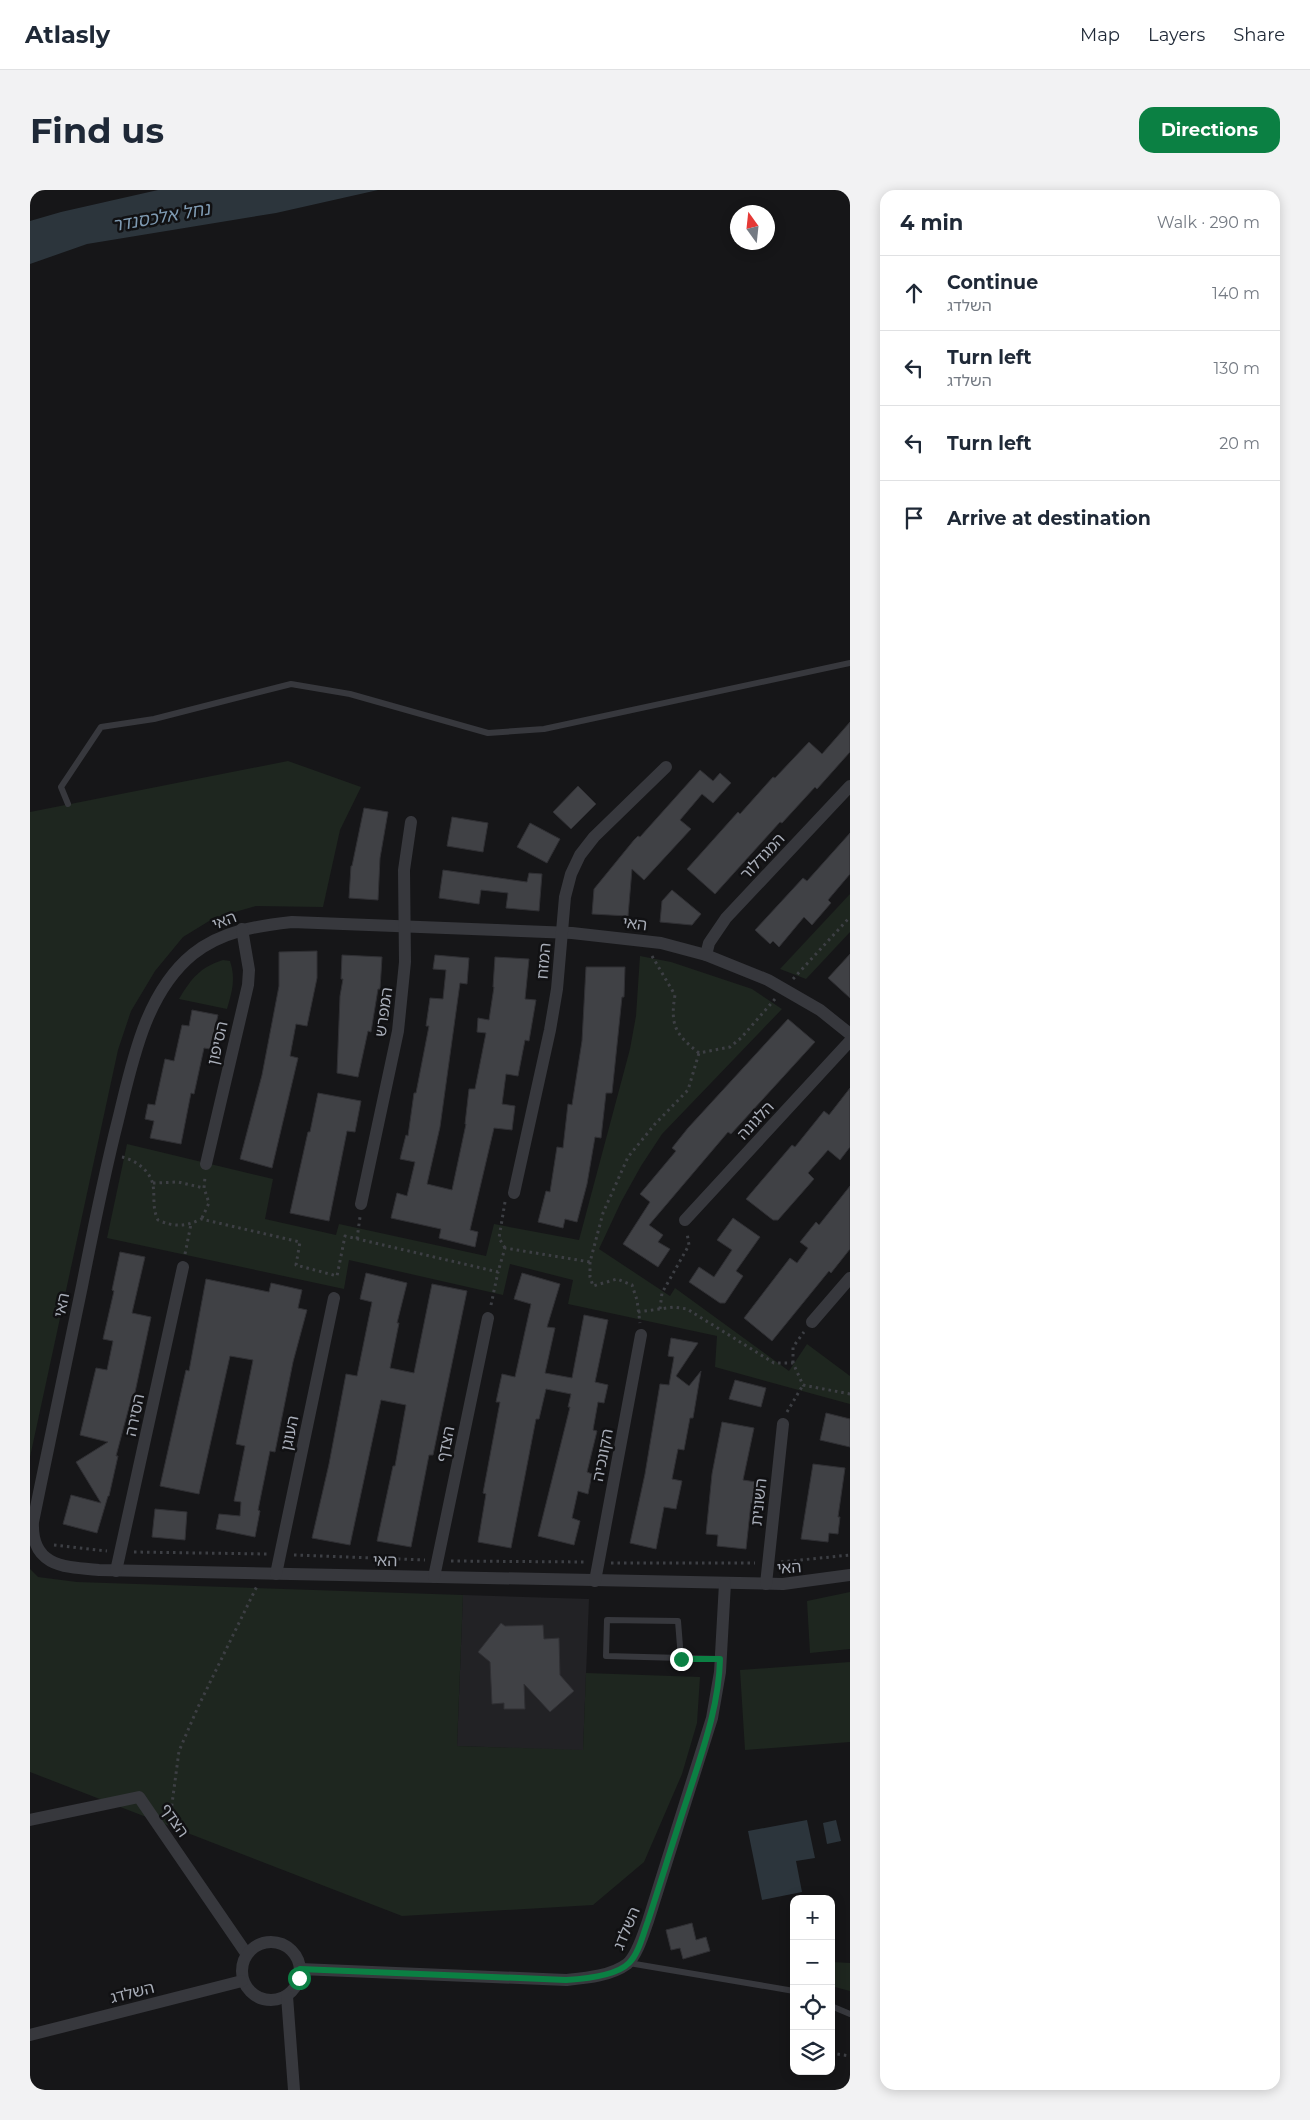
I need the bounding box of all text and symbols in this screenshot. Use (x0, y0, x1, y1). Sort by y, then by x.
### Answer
text: Atlasly (25, 20, 110, 49)
text: Map (1080, 24, 1120, 46)
text: Layers (1148, 24, 1205, 46)
text: Share (1233, 24, 1285, 46)
button: Directions (1139, 107, 1280, 153)
text: Find us (30, 109, 164, 152)
water label: נחל אלכסנדר (110, 197, 213, 236)
north arrow (730, 205, 775, 250)
text: 4 min (900, 210, 963, 235)
text: Walk · 290 m (1157, 213, 1260, 232)
text: Continue (947, 271, 1038, 294)
icon: ahead (900, 279, 928, 307)
text: 140 m (1212, 284, 1260, 303)
text: השלדג (947, 296, 992, 315)
text: Turn left (947, 346, 1032, 369)
icon: left (900, 354, 928, 382)
text: 130 m (1213, 359, 1260, 378)
text: השלדג (947, 371, 992, 390)
icon: left (900, 429, 928, 457)
text: Turn left (947, 432, 1032, 455)
text: 20 m (1219, 434, 1260, 453)
icon: arrive (900, 504, 928, 532)
text: Arrive at destination (947, 507, 1151, 530)
street label: המגדלור (736, 829, 789, 884)
street label: האי (209, 907, 239, 934)
street label: האי (622, 913, 648, 934)
street label: המזח (532, 942, 555, 980)
street label: המפרש (371, 986, 396, 1038)
street label: הסיפון (203, 1019, 232, 1067)
street label: הלגונה (733, 1097, 778, 1143)
street label: האי (50, 1291, 73, 1319)
street label: הסירה (121, 1392, 148, 1438)
street label: העוגן (276, 1414, 302, 1452)
street label: הצדף (432, 1424, 459, 1464)
street label: הקונכיה (588, 1427, 617, 1483)
street label: השונית (747, 1477, 770, 1527)
street label: האי (373, 1551, 397, 1570)
street label: האי (776, 1557, 802, 1578)
route end (670, 1648, 693, 1671)
street label: הצדף (156, 1800, 193, 1841)
map controls (790, 1895, 835, 2075)
button: + (790, 1895, 835, 1940)
street label: השלדג (609, 1904, 644, 1952)
button: − (790, 1940, 835, 1985)
route start (288, 1967, 311, 1990)
street label: השלדג (108, 1978, 156, 2007)
button: locate (790, 1985, 835, 2030)
button: layers (790, 2030, 835, 2075)

